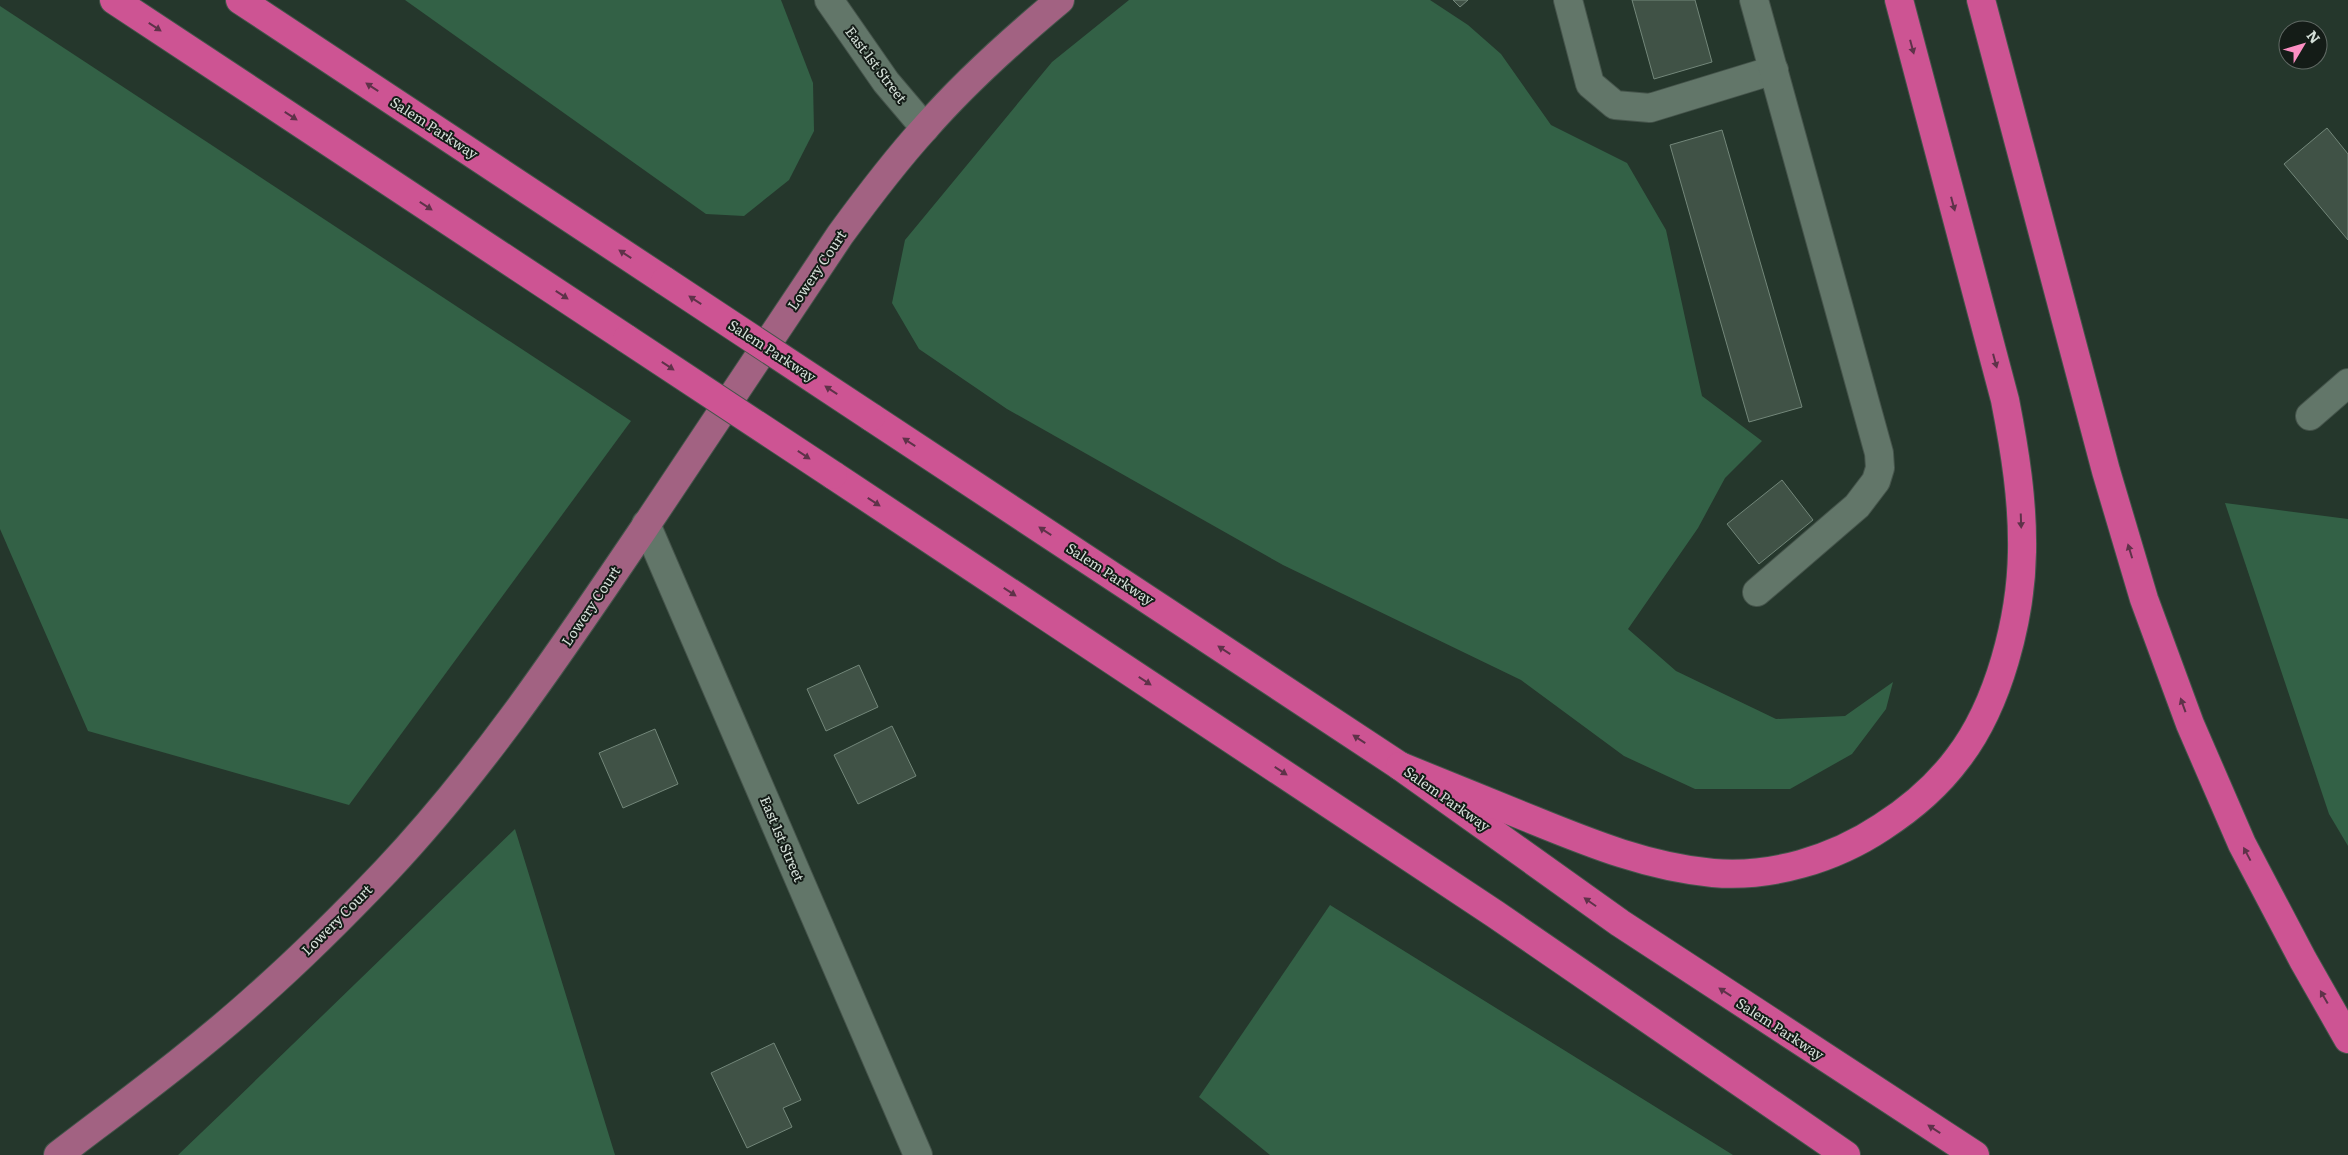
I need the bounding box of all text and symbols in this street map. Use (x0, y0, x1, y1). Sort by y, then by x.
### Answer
north arrow (2278, 20, 2328, 70)
one-way arrow (148, 22, 162, 32)
street label: East 1st Street (841, 22, 912, 107)
text: N (2303, 26, 2326, 47)
one-way arrow (1908, 40, 1916, 55)
one-way arrow (366, 82, 379, 92)
street label: Salem Parkway (387, 91, 483, 164)
one-way arrow (284, 112, 297, 121)
one-way arrow (1949, 197, 1957, 212)
one-way arrow (420, 201, 433, 211)
street label: Lowery Court (782, 225, 851, 313)
one-way arrow (618, 249, 631, 259)
one-way arrow (555, 291, 569, 300)
one-way arrow (688, 296, 702, 305)
street label: Salem Parkway (725, 314, 821, 387)
one-way arrow (1991, 354, 1999, 369)
one-way arrow (661, 361, 675, 370)
one-way arrow (824, 385, 837, 395)
one-way arrow (902, 437, 916, 447)
one-way arrow (797, 451, 810, 460)
one-way arrow (867, 497, 881, 507)
one-way arrow (2017, 513, 2025, 529)
one-way arrow (1038, 526, 1051, 536)
street label: Salem Parkway (1063, 537, 1159, 610)
one-way arrow (2125, 543, 2133, 558)
street label: Lowery Court (556, 561, 625, 649)
one-way arrow (1003, 587, 1016, 596)
one-way arrow (1217, 645, 1231, 655)
one-way arrow (1138, 676, 1152, 686)
one-way arrow (2178, 697, 2186, 712)
one-way arrow (1353, 735, 1366, 744)
street label: Salem Parkway (1400, 761, 1495, 836)
one-way arrow (1274, 766, 1287, 776)
street label: East 1st Street (756, 793, 810, 885)
one-way arrow (2243, 846, 2251, 861)
street label: Lowery Court (297, 879, 376, 959)
one-way arrow (1584, 896, 1597, 907)
one-way arrow (1718, 987, 1731, 997)
one-way arrow (2320, 989, 2328, 1004)
street label: Salem Parkway (1733, 992, 1829, 1065)
one-way arrow (1927, 1124, 1941, 1133)

